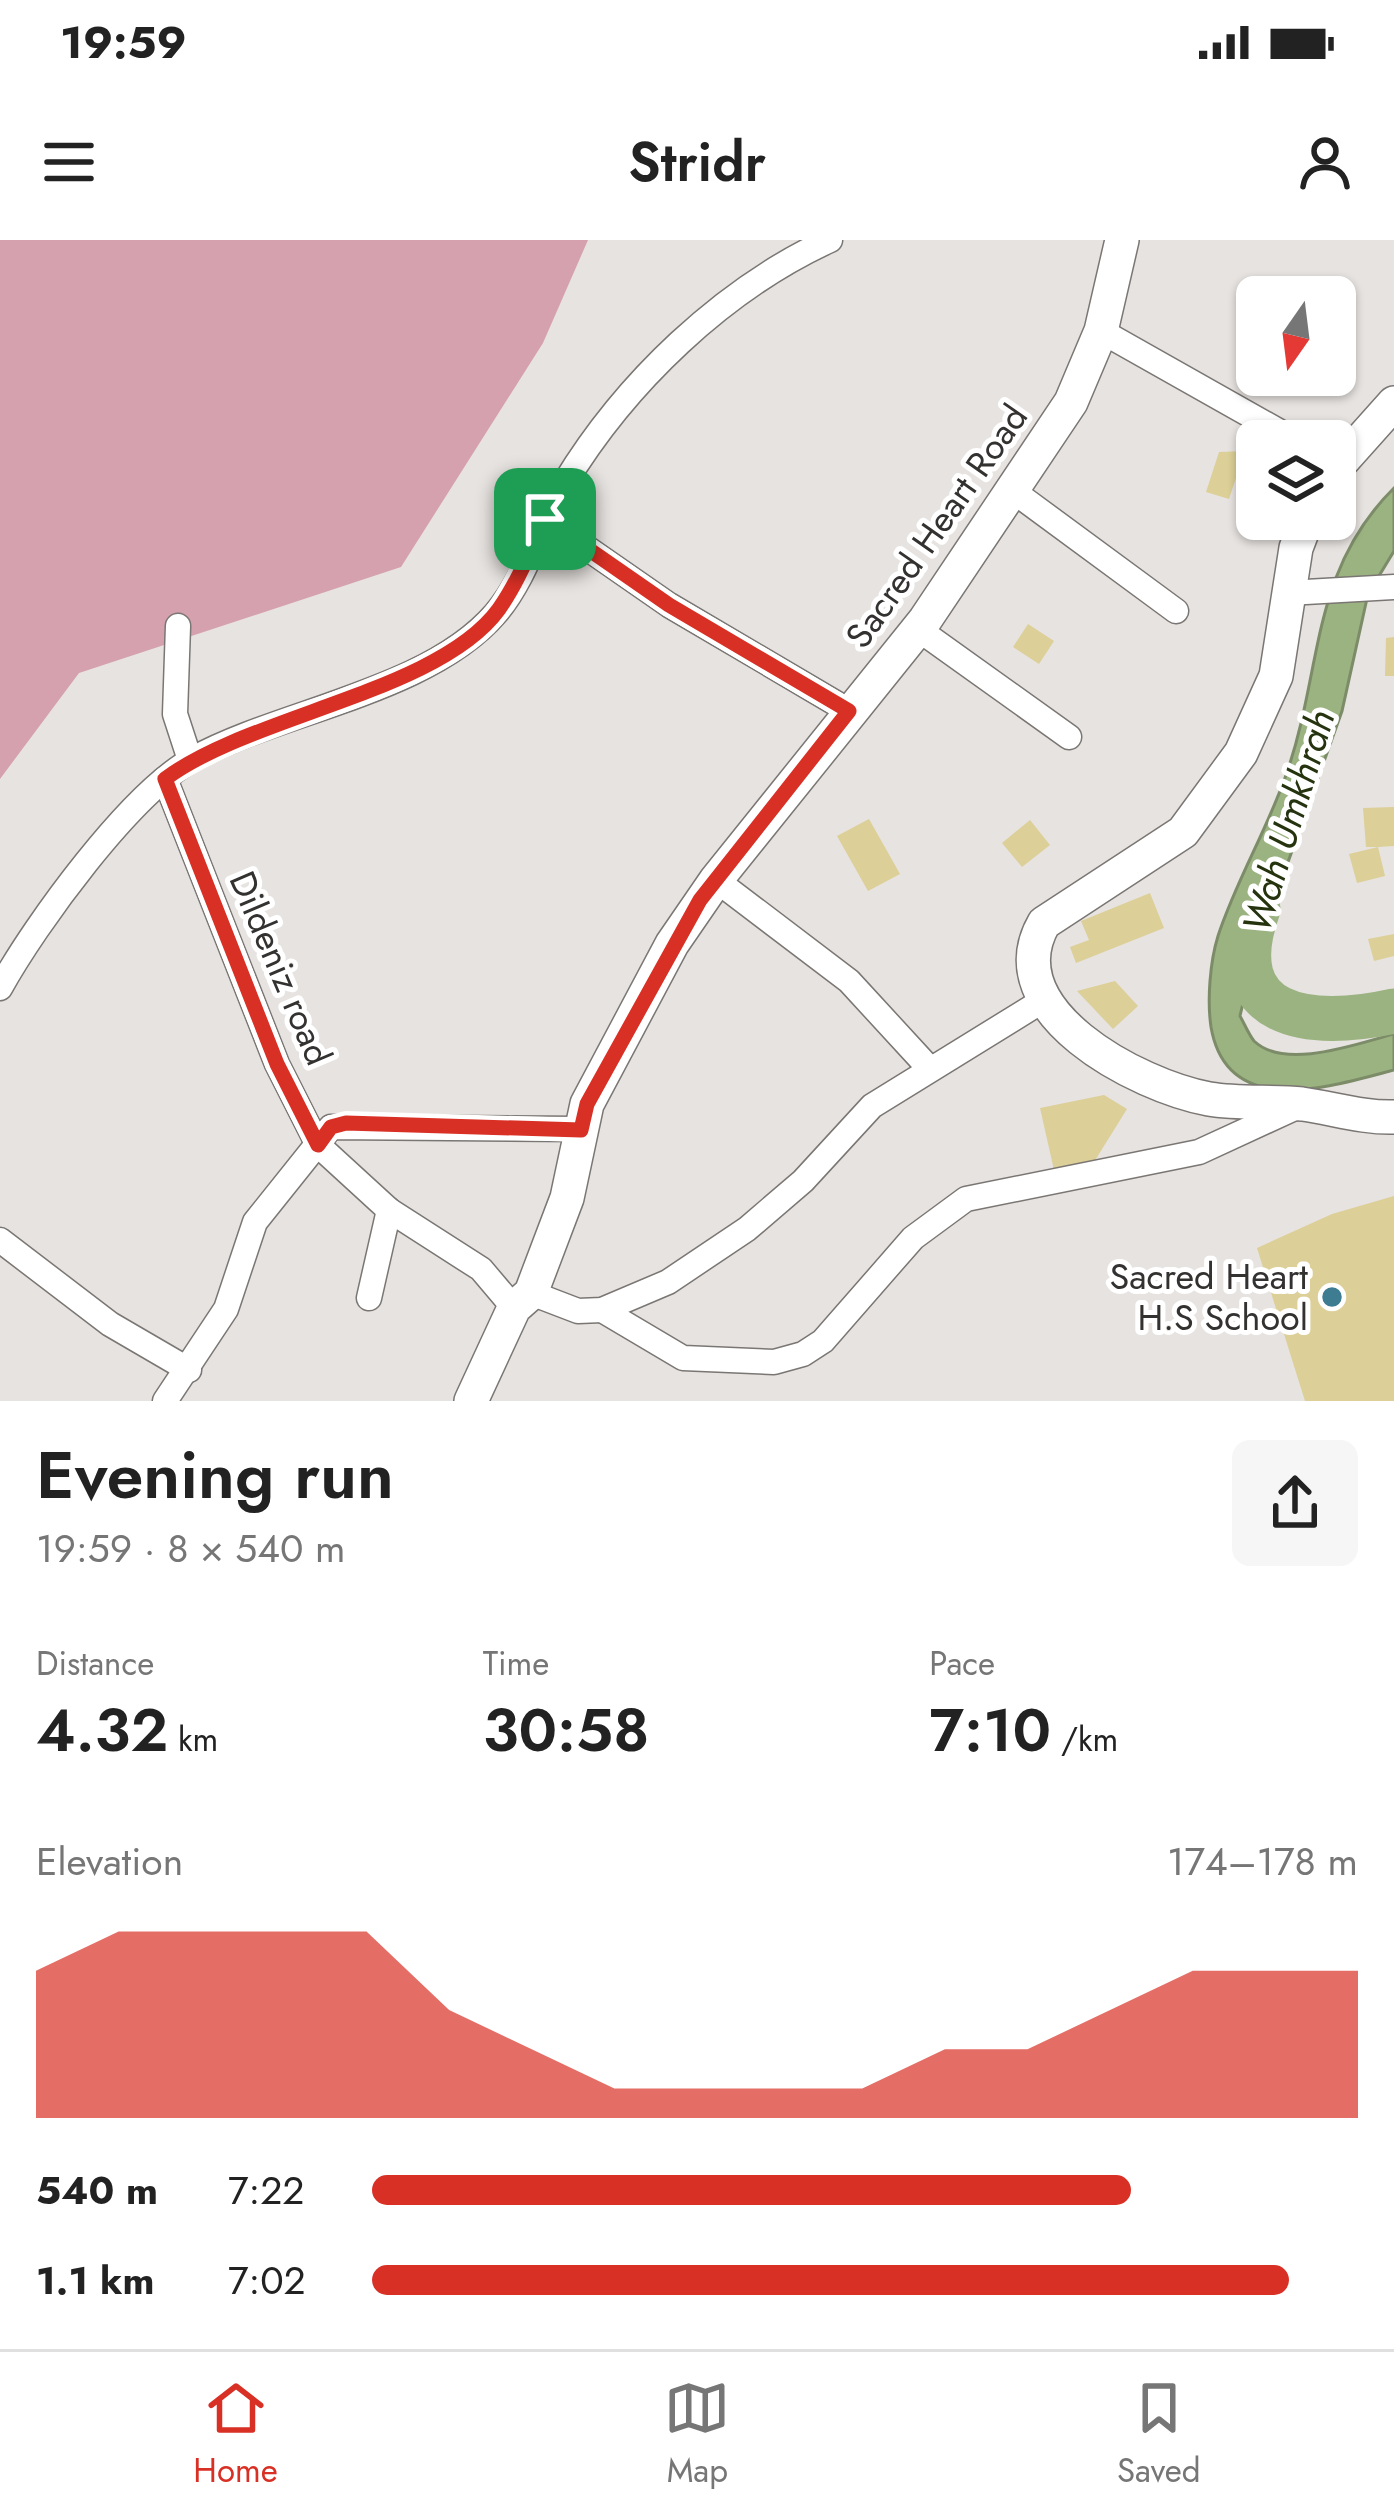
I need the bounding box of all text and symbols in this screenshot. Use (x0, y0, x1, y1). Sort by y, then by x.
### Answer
text: 19:59 (60, 10, 187, 75)
text: Stridr (628, 123, 766, 201)
icon: menu (36, 129, 102, 195)
icon: person (1292, 129, 1358, 195)
north arrow (1236, 276, 1356, 396)
map controls (1236, 276, 1356, 540)
street label: Sacred Heart Road (832, 394, 1040, 658)
button: layers (1236, 420, 1356, 540)
pin (494, 468, 596, 570)
icon: arrive (512, 486, 578, 552)
water label: Wah Umkhrah (1227, 702, 1349, 940)
street label: Dildeniz road (217, 863, 345, 1073)
place label: Sacred Heart H.S School (1109, 1250, 1308, 1343)
marker: Sacred Heart H.S School (1319, 1284, 1345, 1310)
text: Evening run (36, 1427, 394, 1523)
button: share (1232, 1440, 1358, 1566)
text: 19:59 · 8 × 540 m (36, 1520, 345, 1577)
text: Distance (36, 1640, 154, 1687)
text: Time (483, 1640, 549, 1687)
text: Pace (929, 1640, 995, 1687)
text: 4.32 (36, 1687, 168, 1774)
text: 30:58 (483, 1687, 649, 1774)
text: 7:10 (929, 1687, 1051, 1774)
text: km (168, 1716, 218, 1763)
text: /km (1051, 1716, 1118, 1763)
text: Elevation (36, 1833, 183, 1890)
text: 174–178 m (1167, 1833, 1358, 1890)
text: 540 m (36, 2162, 158, 2219)
text: 7:22 (228, 2162, 305, 2219)
text: 1.1 km (36, 2252, 154, 2309)
text: 7:02 (228, 2252, 306, 2309)
tab: Home (193, 2375, 278, 2494)
tab: Map (664, 2375, 730, 2494)
tab: Saved (1117, 2375, 1201, 2494)

